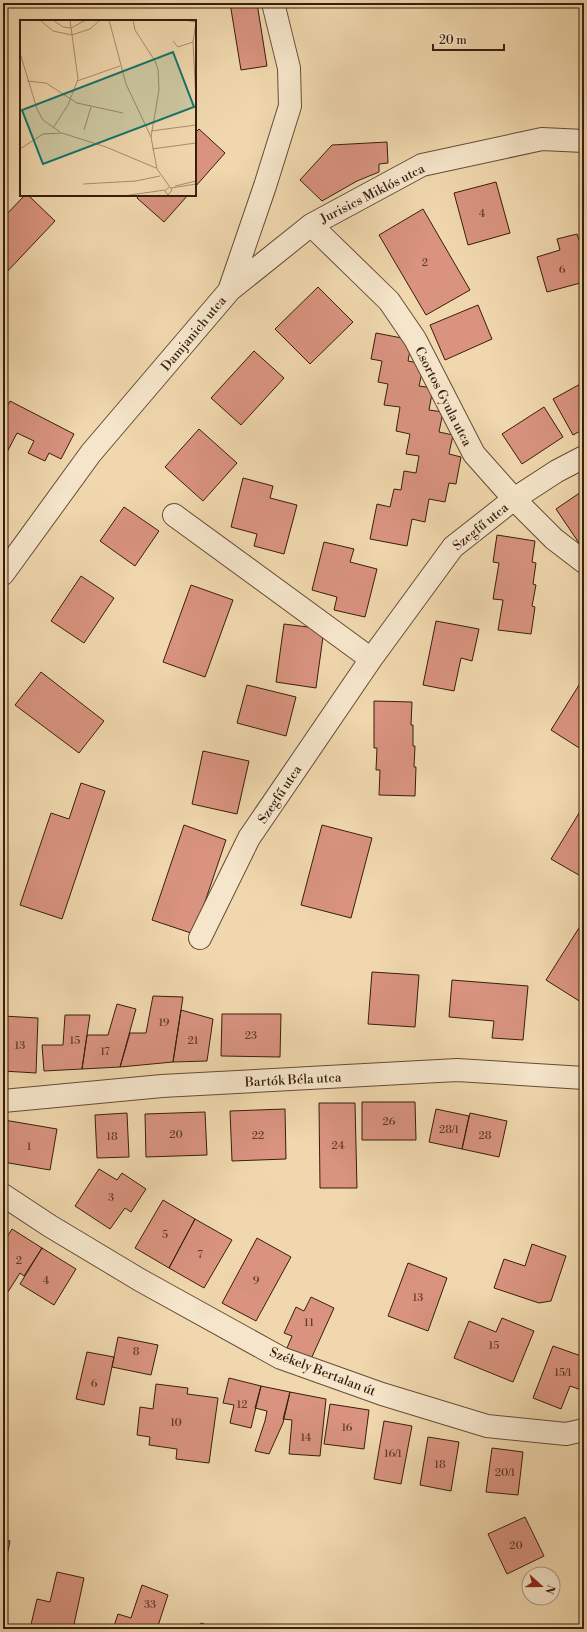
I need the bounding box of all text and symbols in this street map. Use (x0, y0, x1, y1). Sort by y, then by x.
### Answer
inset map (20, 20, 196, 196)
scale bar (433, 26, 504, 52)
text: 20 m (439, 33, 467, 48)
street label: Jurisics Miklós utca (317, 160, 428, 228)
house number: 4 (479, 207, 486, 221)
house number: 2 (422, 256, 428, 270)
house number: 6 (559, 263, 566, 277)
street label: Damjanich utca (158, 293, 230, 374)
street label: Csortos Gyula utca (411, 344, 475, 449)
street label: Szegfű utca (450, 499, 512, 554)
street label: Szegfű utca (255, 762, 305, 827)
house number: 19 (158, 1016, 170, 1030)
house number: 23 (245, 1029, 257, 1043)
house number: 15 (70, 1034, 80, 1048)
house number: 21 (187, 1034, 199, 1048)
house number: 13 (15, 1039, 25, 1053)
house number: 17 (100, 1045, 110, 1059)
street label: Bartók Béla utca (243, 1069, 342, 1091)
house number: 26 (383, 1115, 396, 1129)
house number: 28/1 (439, 1123, 459, 1137)
house number: 20 (169, 1128, 183, 1142)
house number: 22 (252, 1129, 264, 1143)
house number: 28 (478, 1129, 492, 1143)
house number: 18 (106, 1130, 118, 1144)
house number: 24 (332, 1139, 345, 1153)
house number: 1 (27, 1140, 32, 1154)
house number: 3 (108, 1191, 114, 1205)
house number: 5 (162, 1228, 168, 1242)
house number: 7 (197, 1248, 203, 1262)
house number: 2 (16, 1254, 22, 1268)
house number: 4 (43, 1274, 50, 1288)
house number: 9 (253, 1274, 260, 1288)
house number: 13 (413, 1291, 423, 1305)
house number: 11 (304, 1316, 314, 1330)
house number: 15 (489, 1339, 499, 1353)
street label: Székely Bertalan út (267, 1344, 378, 1400)
house number: 8 (133, 1345, 140, 1359)
house number: 15/1 (554, 1366, 572, 1380)
house number: 6 (91, 1377, 98, 1391)
house number: 12 (236, 1398, 248, 1412)
house number: 10 (170, 1416, 182, 1430)
house number: 16 (341, 1421, 353, 1435)
house number: 14 (301, 1431, 312, 1445)
house number: 16/1 (384, 1447, 402, 1461)
house number: 18 (434, 1458, 446, 1472)
house number: 20/1 (495, 1466, 515, 1480)
house number: 20 (509, 1539, 523, 1553)
north arrow (521, 1566, 561, 1606)
text: N (541, 1583, 557, 1596)
house number: 33 (144, 1598, 156, 1612)

